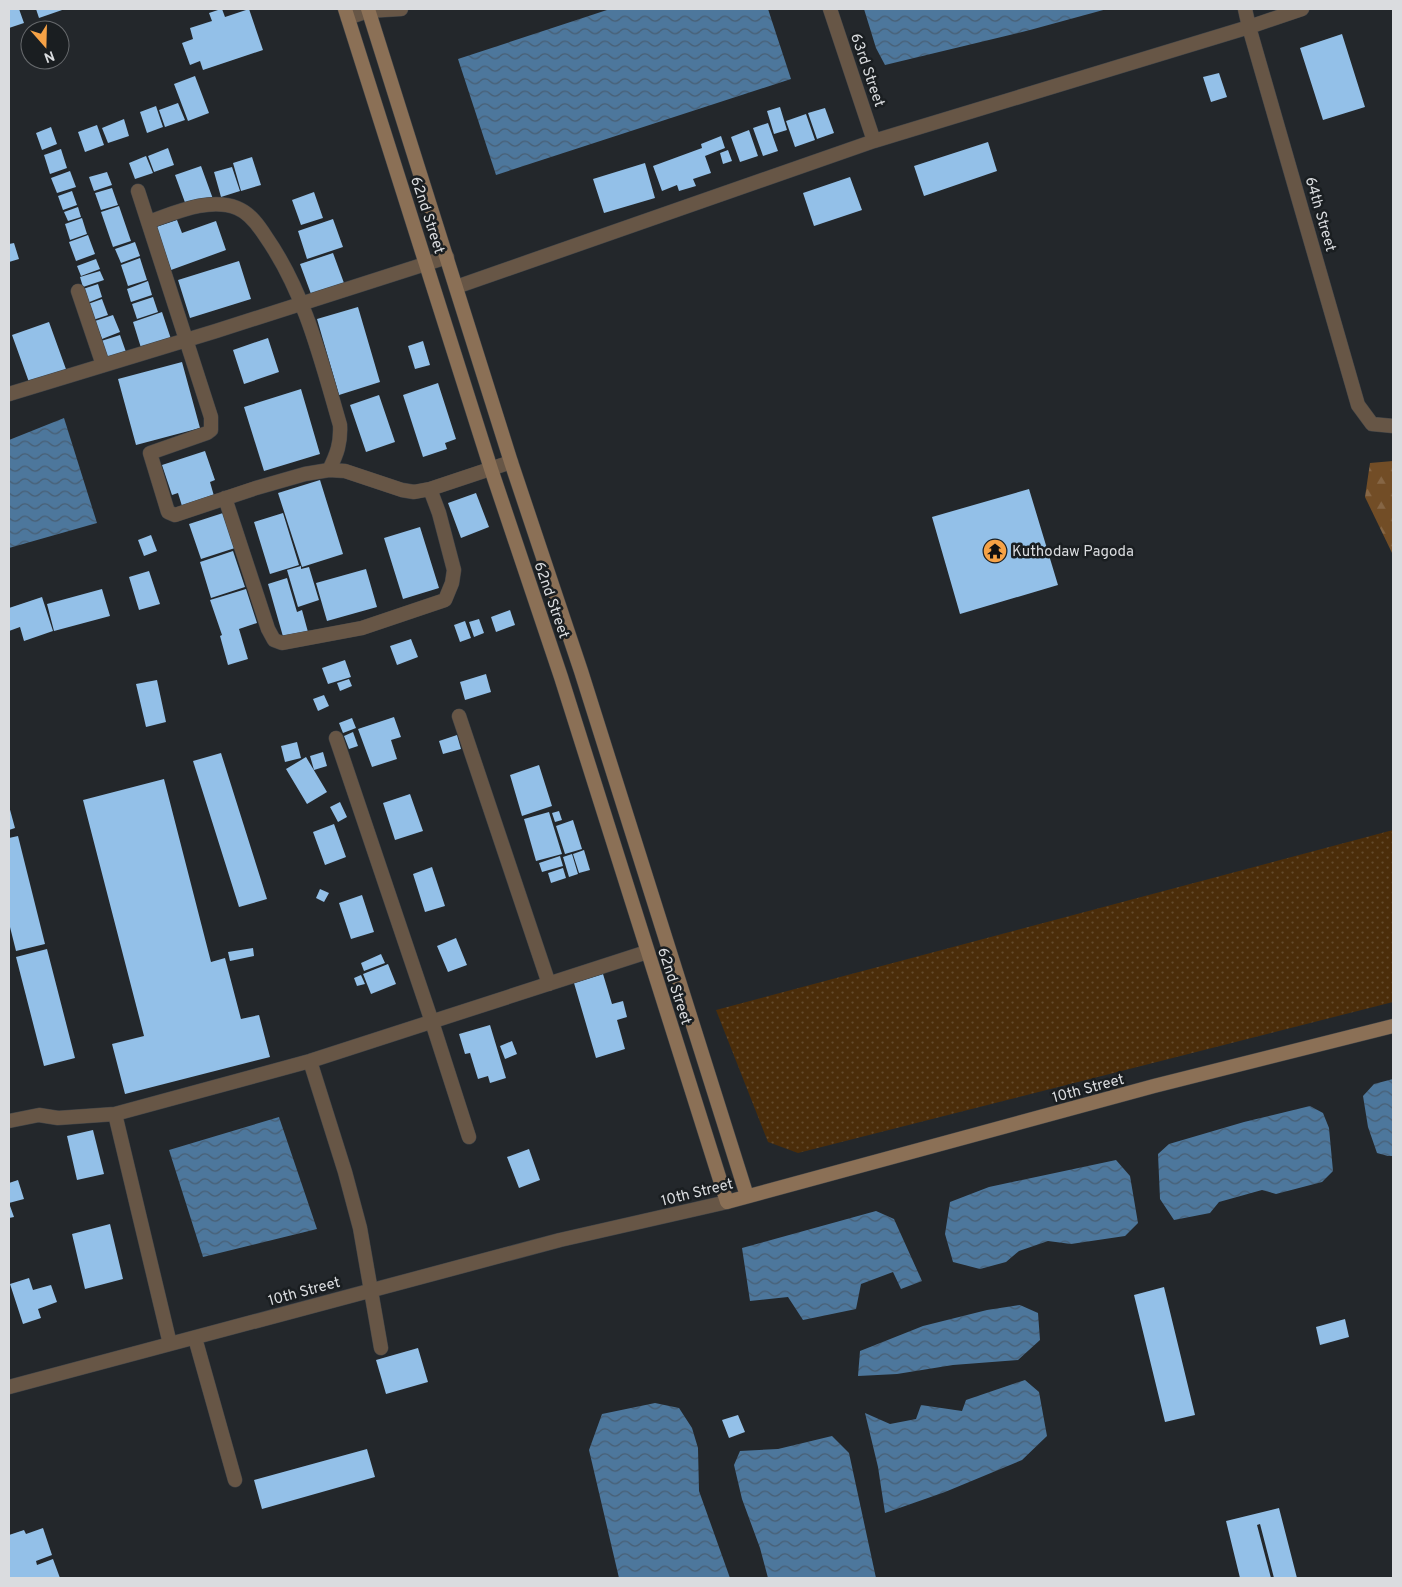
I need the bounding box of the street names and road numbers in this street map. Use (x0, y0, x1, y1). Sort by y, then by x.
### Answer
street label: 63rd Street (845, 31, 888, 110)
street label: 62nd Street (405, 174, 448, 256)
street label: 64th Street (1300, 175, 1339, 254)
street label: 62nd Street (529, 560, 573, 641)
street label: 62nd Street (652, 945, 695, 1027)
street label: 10th Street (1050, 1071, 1127, 1108)
street label: 10th Street (659, 1175, 735, 1212)
street label: 10th Street (266, 1274, 343, 1311)

